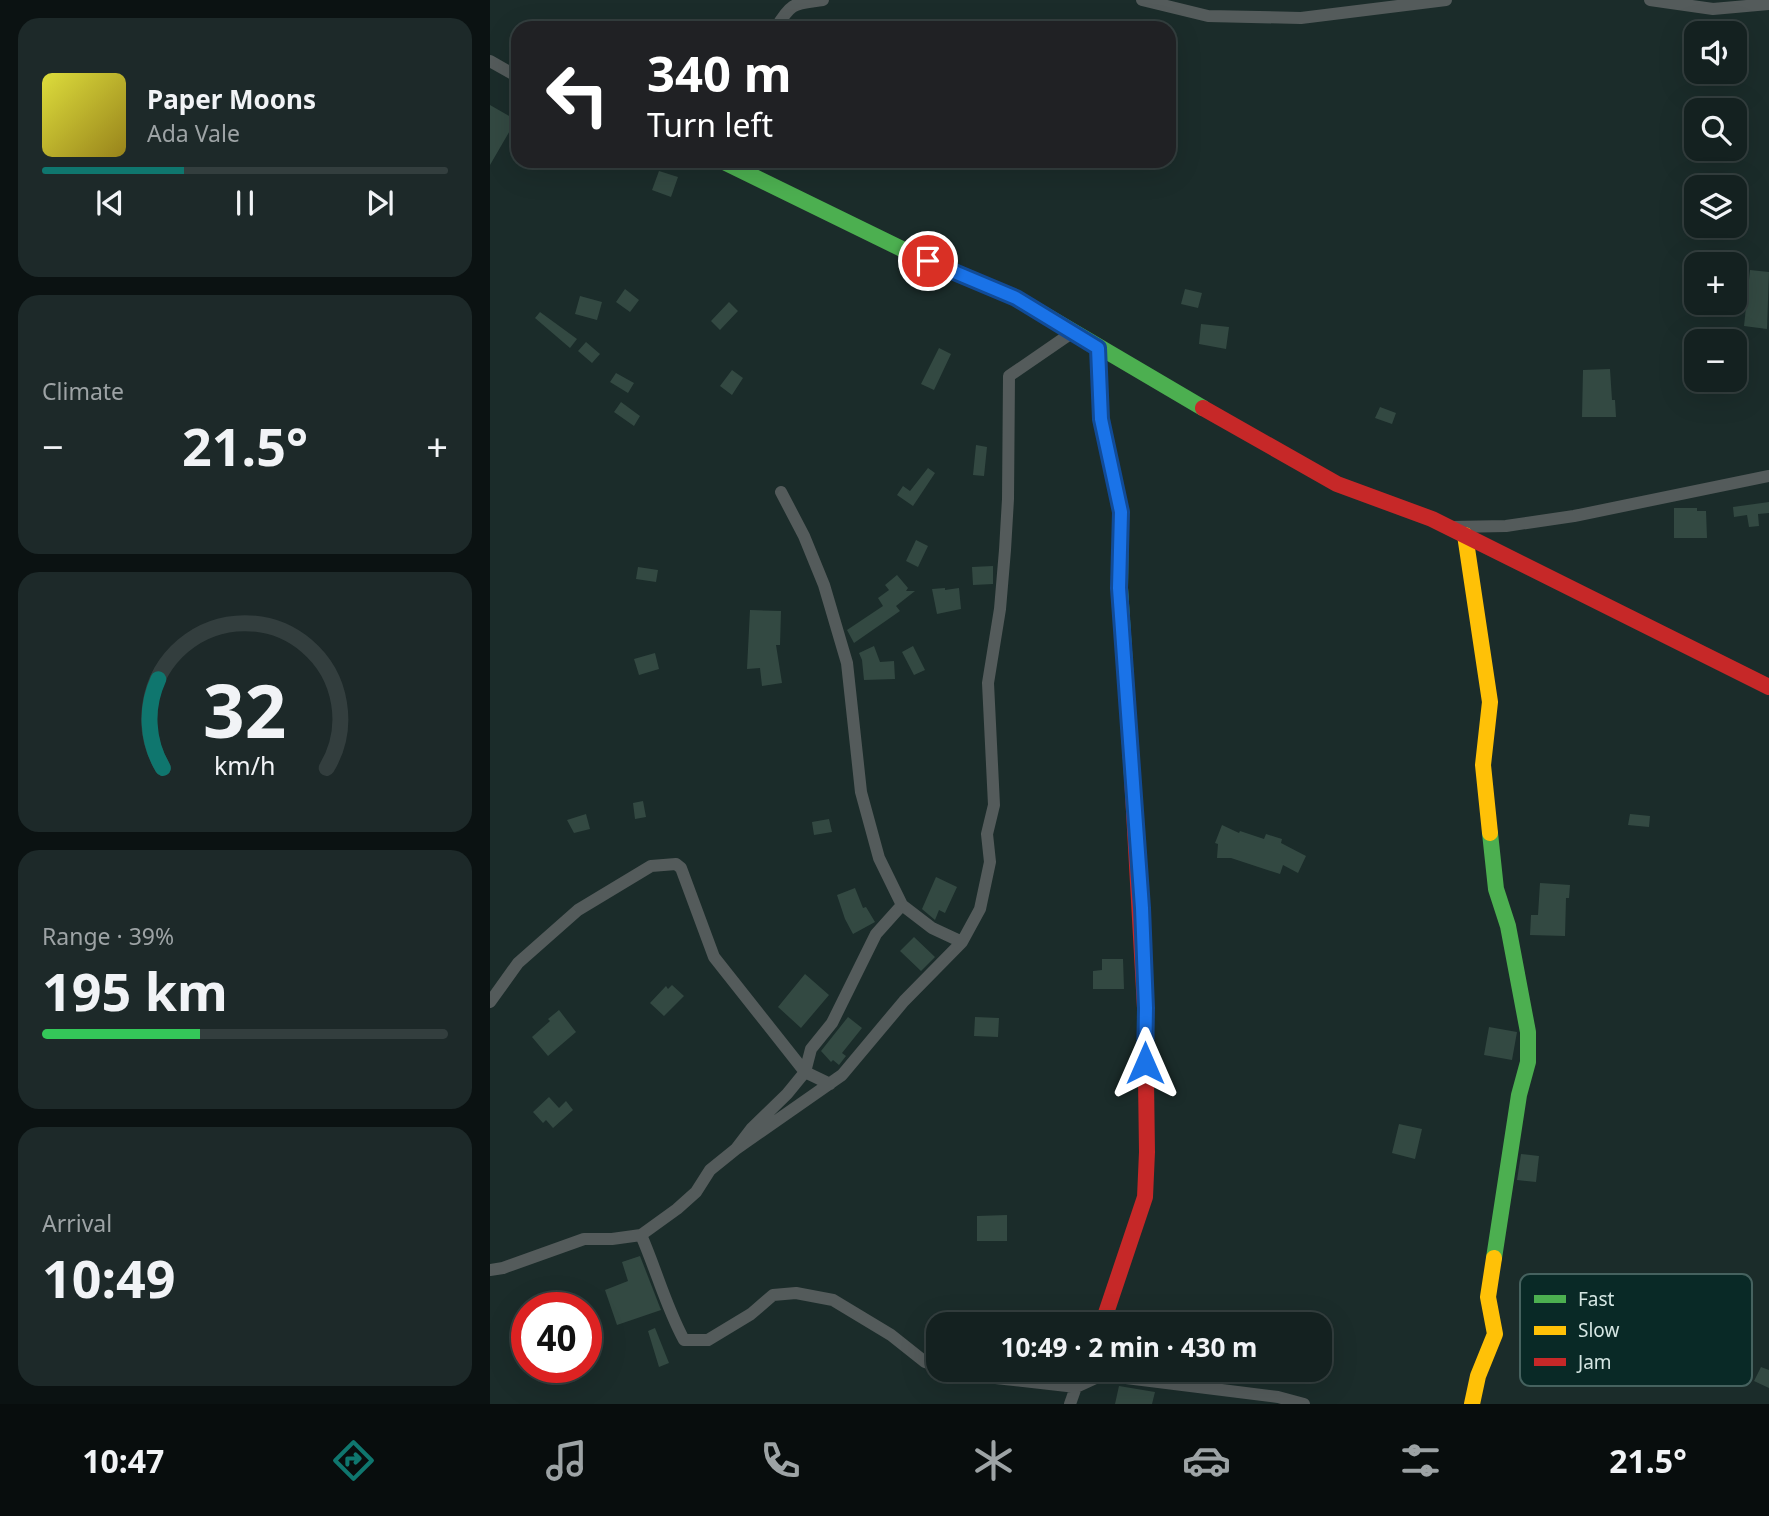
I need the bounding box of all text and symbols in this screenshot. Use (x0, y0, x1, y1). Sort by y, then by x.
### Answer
map controls (1684, 21, 1747, 392)
button: sound (1684, 21, 1747, 84)
text: 340 m (647, 40, 792, 106)
icon: left (532, 49, 623, 140)
text: Paper Moons (147, 81, 316, 117)
button: search (1684, 98, 1747, 161)
text: Turn left (647, 103, 773, 146)
text: Ada Vale (147, 117, 240, 149)
button: layers (1684, 175, 1747, 238)
icon: previous (91, 184, 129, 222)
icon: pause (226, 184, 264, 222)
icon: next (361, 184, 399, 222)
pin (898, 231, 958, 291)
icon: arrive (909, 242, 947, 280)
button: + (1684, 252, 1747, 315)
button: − (1684, 329, 1747, 392)
text: Climate (42, 375, 124, 407)
text: 21.5° (182, 410, 308, 481)
text: − (42, 420, 64, 472)
text: + (426, 420, 448, 472)
text: 32 (203, 660, 287, 759)
text: km/h (214, 748, 276, 782)
text: Range · 39% (42, 920, 174, 952)
text: 195 km (42, 955, 228, 1026)
position arrow (1108, 1026, 1182, 1100)
text: Arrival (42, 1207, 112, 1239)
text: 10:49 (42, 1242, 176, 1313)
legend (1520, 1274, 1752, 1386)
text: Fast (1578, 1286, 1615, 1312)
speed limit sign: 40 (511, 1292, 602, 1383)
text: Slow (1578, 1317, 1619, 1343)
text: 10:49 · 2 min · 430 m (1001, 1329, 1257, 1365)
text: Jam (1576, 1349, 1612, 1375)
icon: directions (329, 1436, 378, 1485)
icon: music (542, 1436, 591, 1485)
icon: phone (756, 1436, 805, 1485)
icon: climate (969, 1436, 1018, 1485)
icon: car (1182, 1436, 1231, 1485)
icon: filters (1396, 1436, 1445, 1485)
text: 10:47 (82, 1439, 164, 1482)
text: 21.5° (1609, 1439, 1687, 1482)

